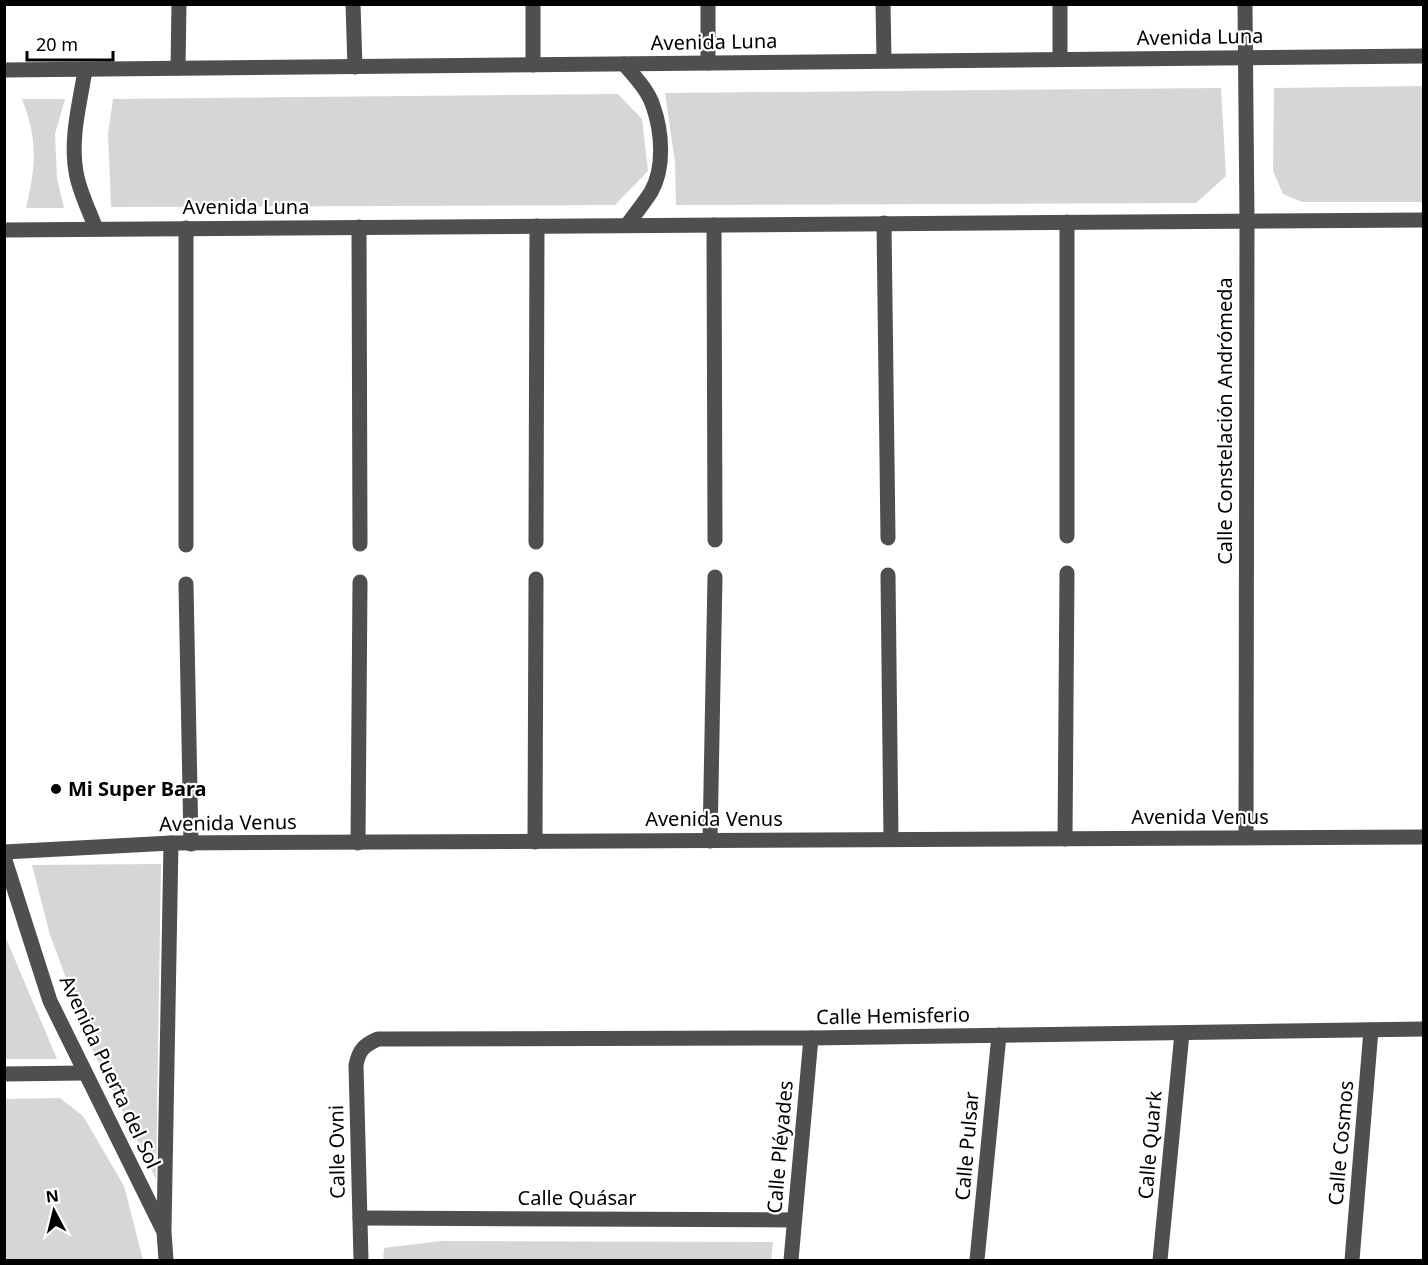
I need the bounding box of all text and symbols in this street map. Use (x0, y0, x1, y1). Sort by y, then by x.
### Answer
street label: Avenida Luna (1136, 22, 1264, 51)
scale bar (27, 24, 112, 62)
street label: Avenida Luna (650, 27, 778, 56)
text: 20 m (36, 32, 78, 56)
street label: Avenida Luna (183, 193, 309, 220)
street label: Calle Constelación Andrómeda (1211, 277, 1238, 565)
place label: Mi Super Bara (68, 775, 207, 802)
marker: Mi Super Bara (49, 782, 63, 796)
street label: Avenida Venus (1131, 803, 1269, 830)
street label: Avenida Venus (645, 805, 783, 832)
street label: Avenida Venus (159, 808, 297, 837)
street label: Avenida Puerta del Sol (54, 971, 167, 1173)
street label: Calle Hemisferio (816, 1001, 970, 1030)
street label: Calle Pléyades (760, 1079, 799, 1215)
street label: Calle Cosmos (1322, 1079, 1359, 1207)
street label: Calle Quark (1131, 1089, 1168, 1200)
street label: Calle Pulsar (948, 1090, 985, 1202)
street label: Calle Ovni (322, 1105, 351, 1199)
north arrow (24, 1181, 84, 1241)
text: N (44, 1184, 60, 1208)
street label: Calle Quásar (518, 1184, 636, 1211)

